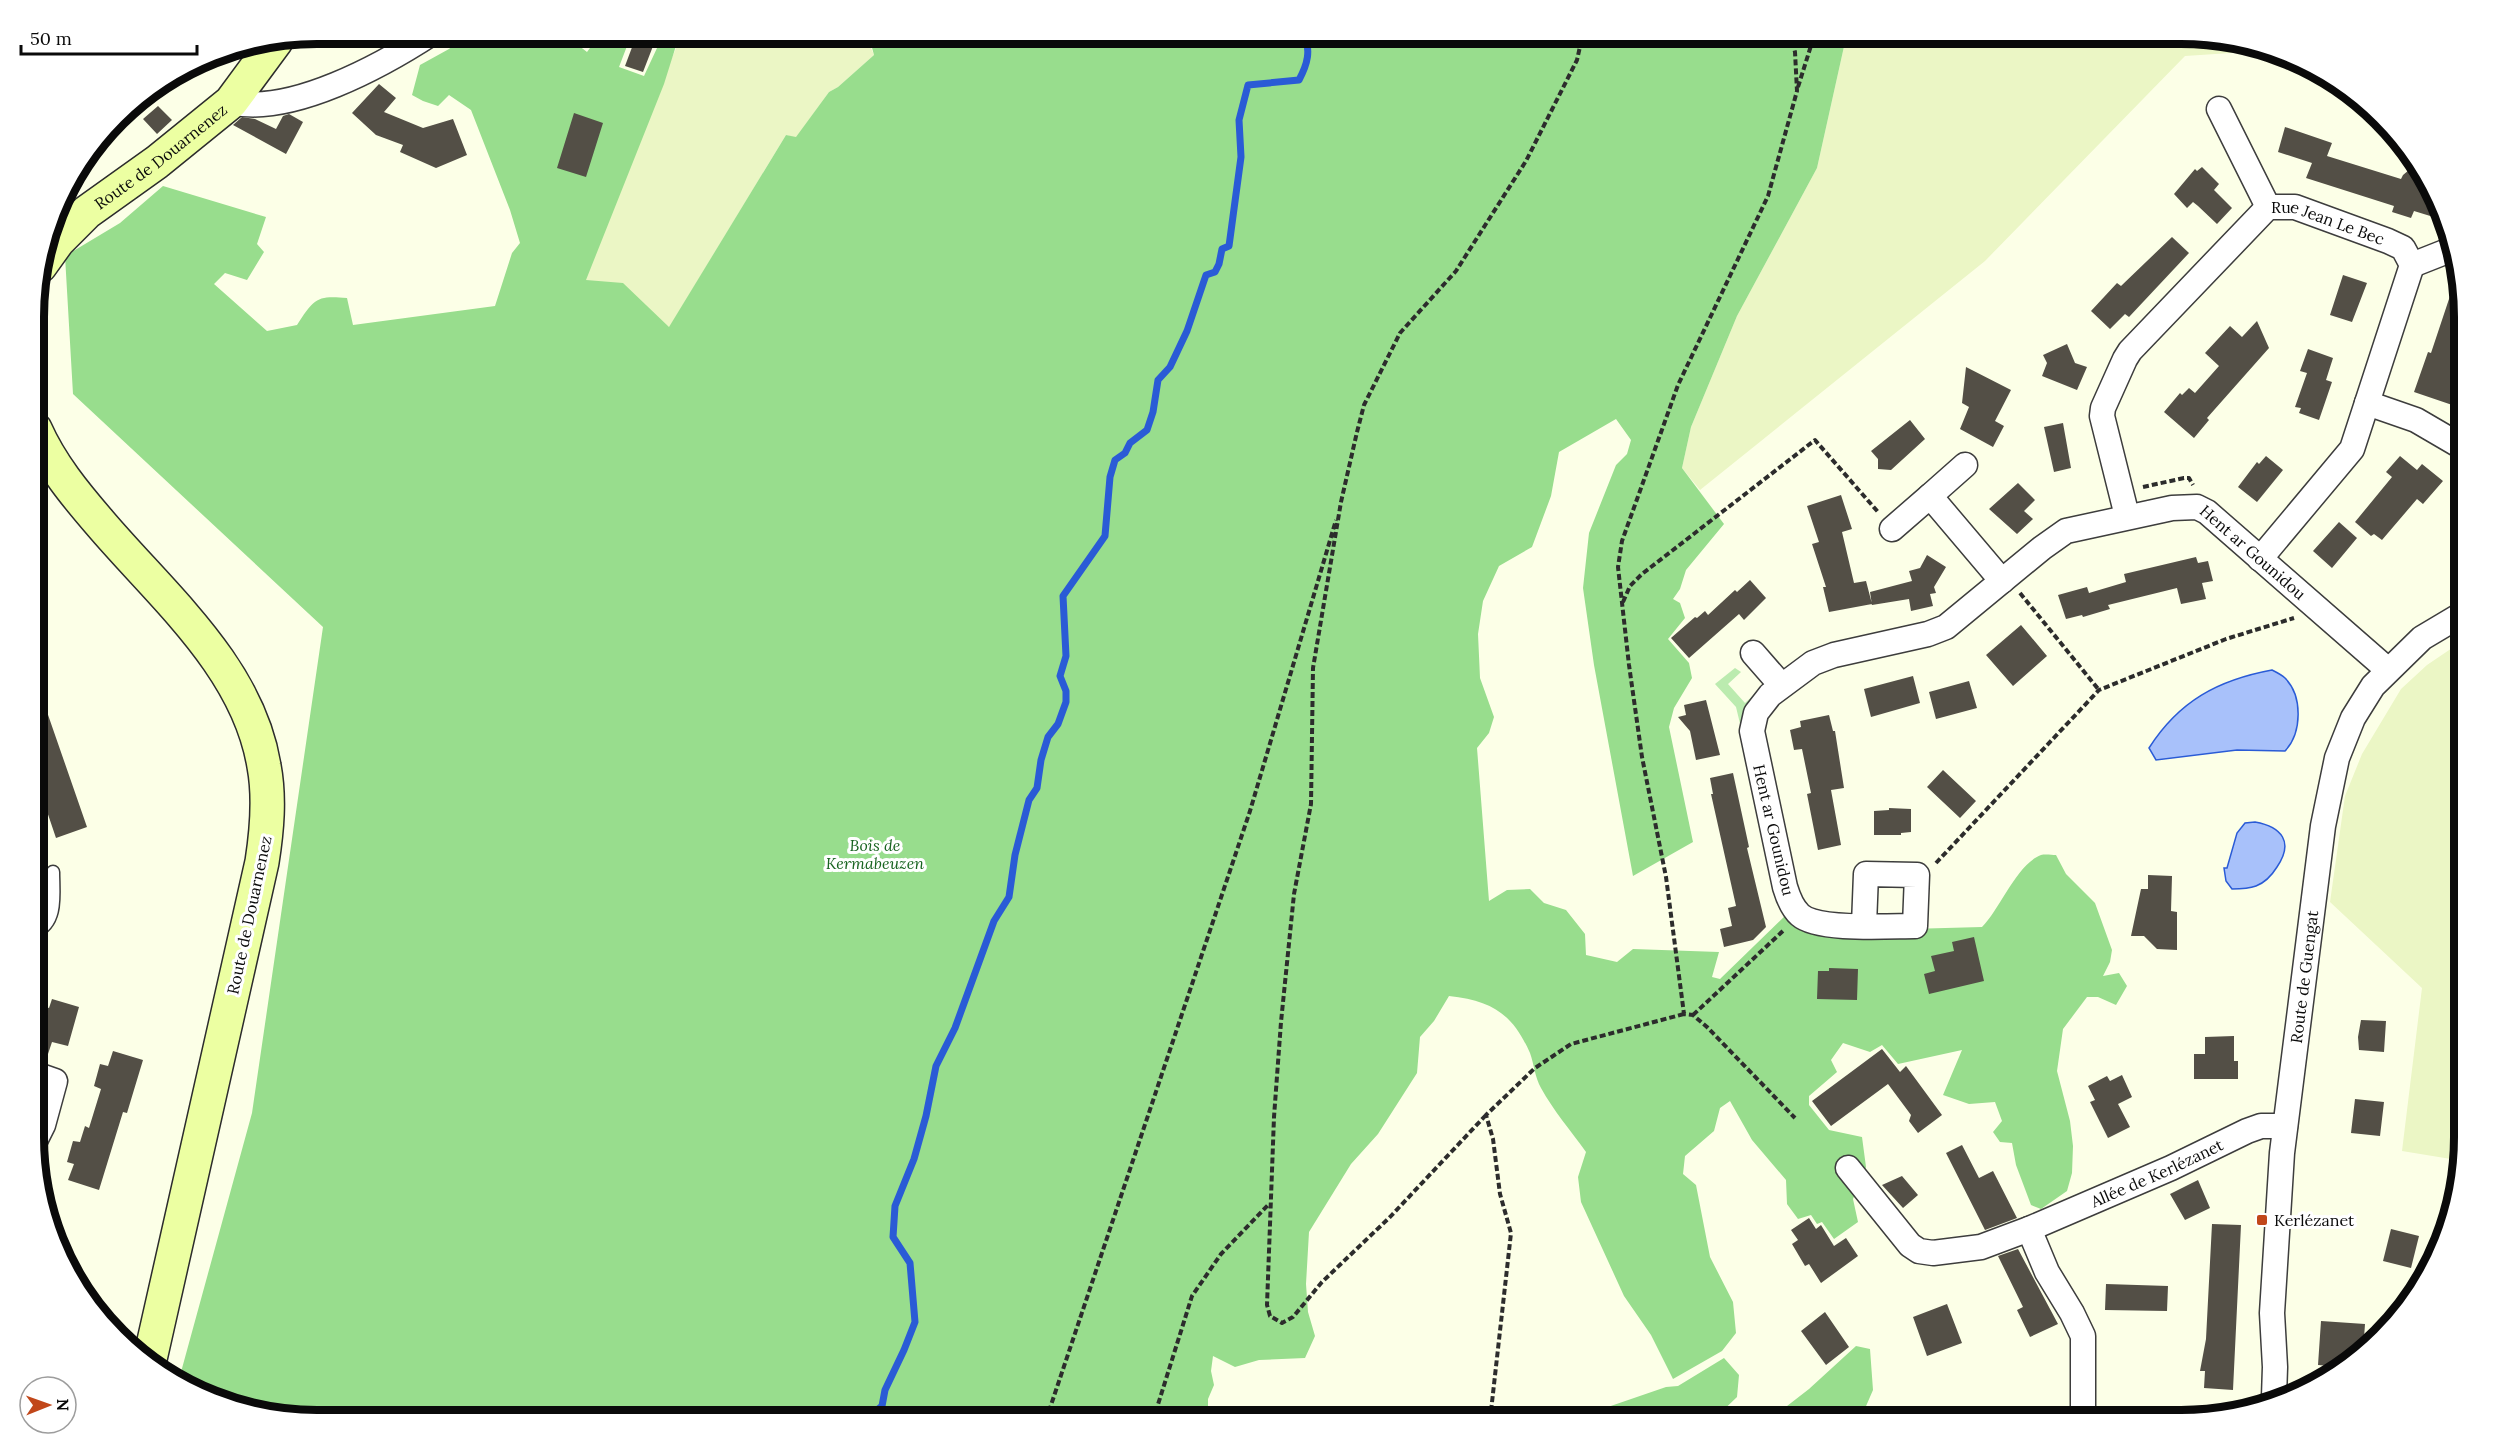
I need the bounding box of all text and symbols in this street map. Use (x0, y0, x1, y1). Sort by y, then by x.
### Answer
scale bar (21, 18, 196, 56)
text: 50 m (30, 27, 72, 50)
street label: Route de Douarnenez (90, 99, 231, 214)
street label: Rue Jean Le Bec (2271, 196, 2387, 249)
street label: Hent ar Gounidou (2196, 500, 2310, 604)
street label: Hent ar Gounidou (1749, 762, 1799, 898)
street label: Route de Douarnenez (222, 834, 276, 996)
park label: Bois de Kermabeuzen (826, 835, 924, 873)
street label: Route de Guengat (2286, 908, 2322, 1044)
street label: Allée de Kerlézanet (2087, 1134, 2227, 1212)
place label: Kerlézanet (2274, 1210, 2355, 1230)
marker: Kerlézanet (2255, 1213, 2269, 1227)
north arrow (18, 1375, 78, 1435)
text: N (53, 1398, 73, 1411)

